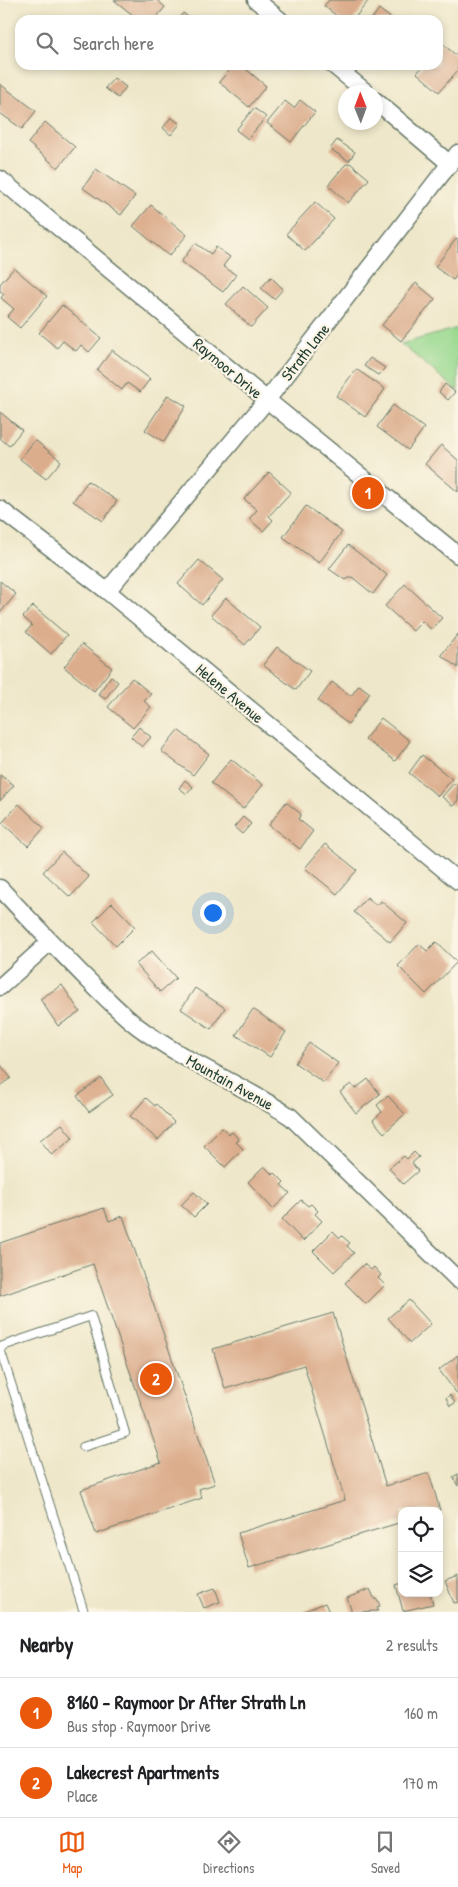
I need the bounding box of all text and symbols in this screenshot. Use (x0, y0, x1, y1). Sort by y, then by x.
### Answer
search box (15, 15, 443, 70)
icon: search (33, 29, 61, 57)
text: Search here (73, 30, 154, 56)
north arrow (338, 85, 383, 130)
street label: Strath Lane (276, 318, 335, 385)
street label: Raymoor Drive (189, 333, 268, 404)
pin: 1 (352, 474, 384, 512)
street label: Helene Avenue (191, 658, 269, 728)
your location (200, 900, 226, 926)
street label: Mountain Avenue (182, 1049, 278, 1115)
pin: 2 (140, 1360, 172, 1398)
map controls (398, 1507, 443, 1597)
button: locate (398, 1507, 443, 1552)
button: layers (398, 1552, 443, 1597)
text: Nearby (20, 1630, 73, 1659)
text: 2 results (386, 1634, 438, 1656)
text: 8160 - Raymoor Dr After Strath Ln (67, 1689, 306, 1715)
text: 1 (33, 1702, 39, 1724)
text: 160 m (404, 1702, 438, 1724)
text: Bus stop · Raymoor Drive (67, 1715, 211, 1737)
text: Lakecrest Apartments (67, 1759, 219, 1785)
text: 2 (32, 1772, 40, 1794)
text: 170 m (403, 1772, 438, 1794)
text: Place (67, 1785, 98, 1807)
tab: Map (58, 1828, 86, 1877)
tab: Directions (203, 1828, 254, 1877)
tab: Saved (371, 1828, 400, 1877)

